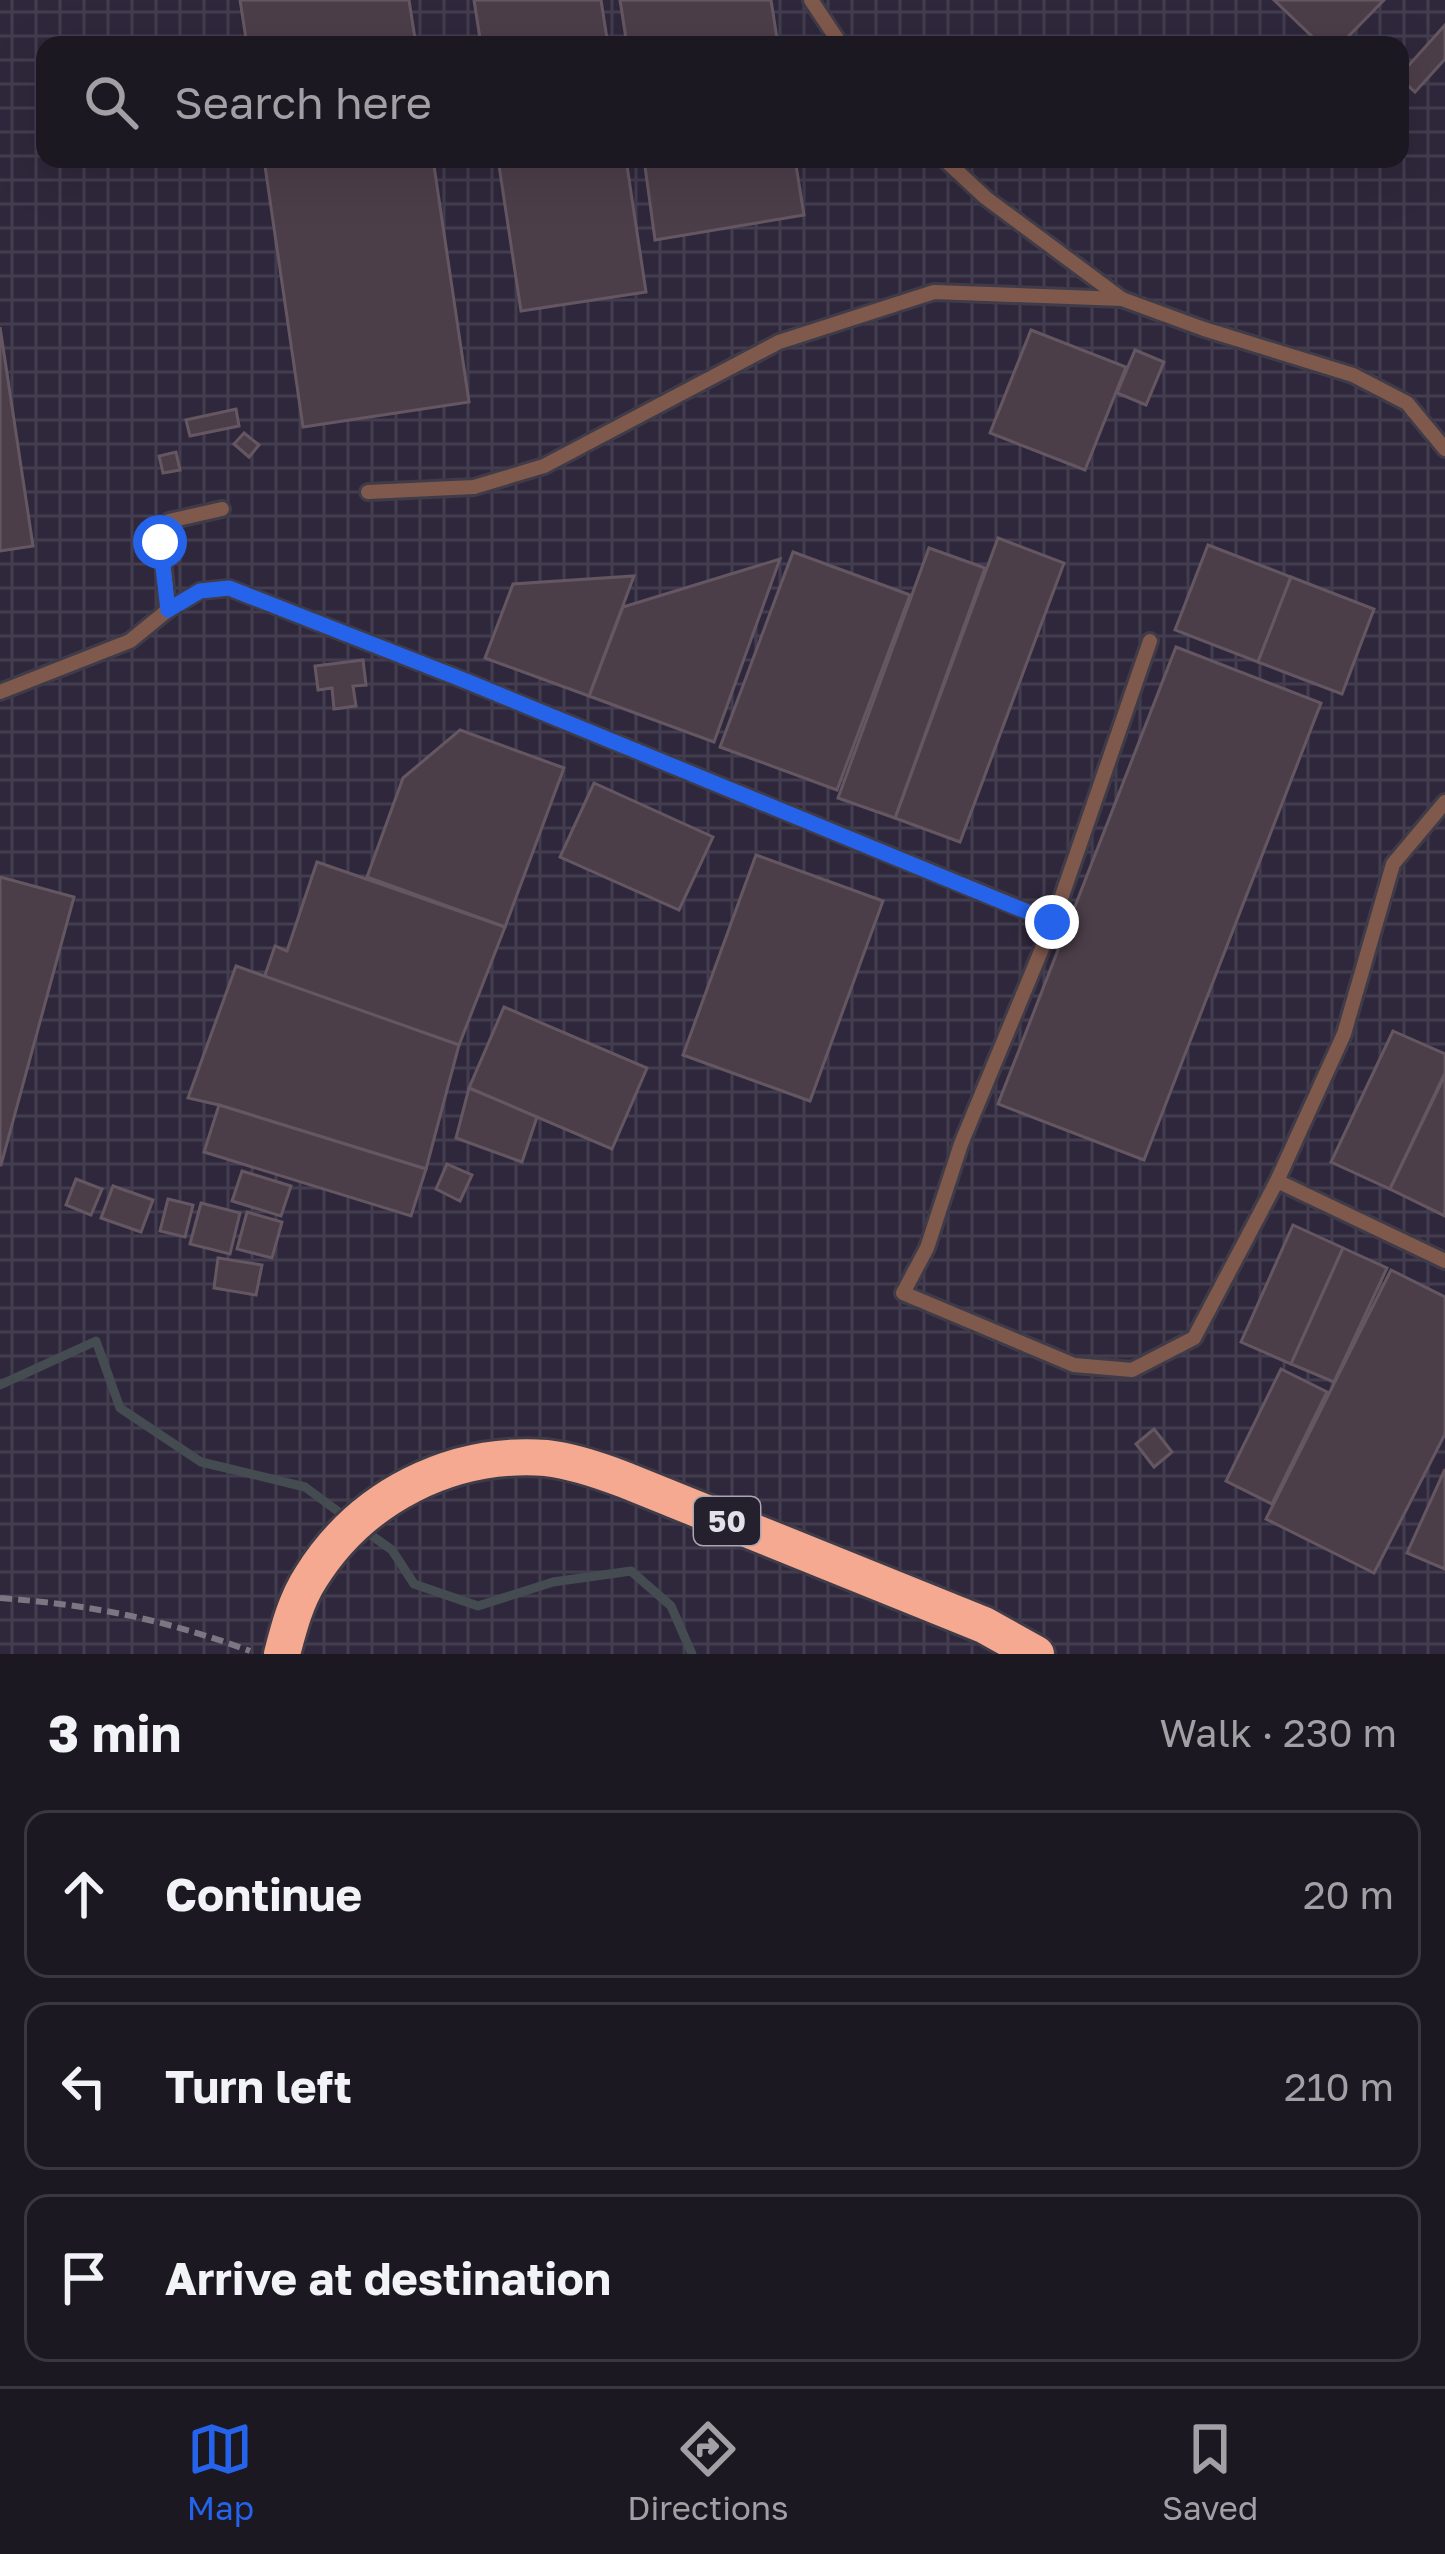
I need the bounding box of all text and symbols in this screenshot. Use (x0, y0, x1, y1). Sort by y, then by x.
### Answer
search box (36, 36, 1409, 168)
icon: search (78, 69, 144, 135)
text: Search here (174, 75, 432, 129)
route start (133, 515, 187, 569)
route end (1025, 895, 1079, 949)
road number: 50 (694, 1497, 760, 1545)
text: 3 min (48, 1702, 181, 1763)
text: Walk · 230 m (1159, 1709, 1397, 1756)
icon: ahead (51, 1861, 117, 1927)
text: Continue (165, 1867, 362, 1921)
text: 20 m (1303, 1871, 1394, 1918)
icon: left (51, 2053, 117, 2119)
text: Turn left (165, 2059, 352, 2113)
text: 210 m (1284, 2063, 1394, 2110)
icon: arrive (51, 2245, 117, 2311)
text: Arrive at destination (165, 2251, 611, 2305)
tab: Map (187, 2416, 254, 2527)
tab: Directions (627, 2416, 789, 2527)
tab: Saved (1162, 2416, 1258, 2527)

